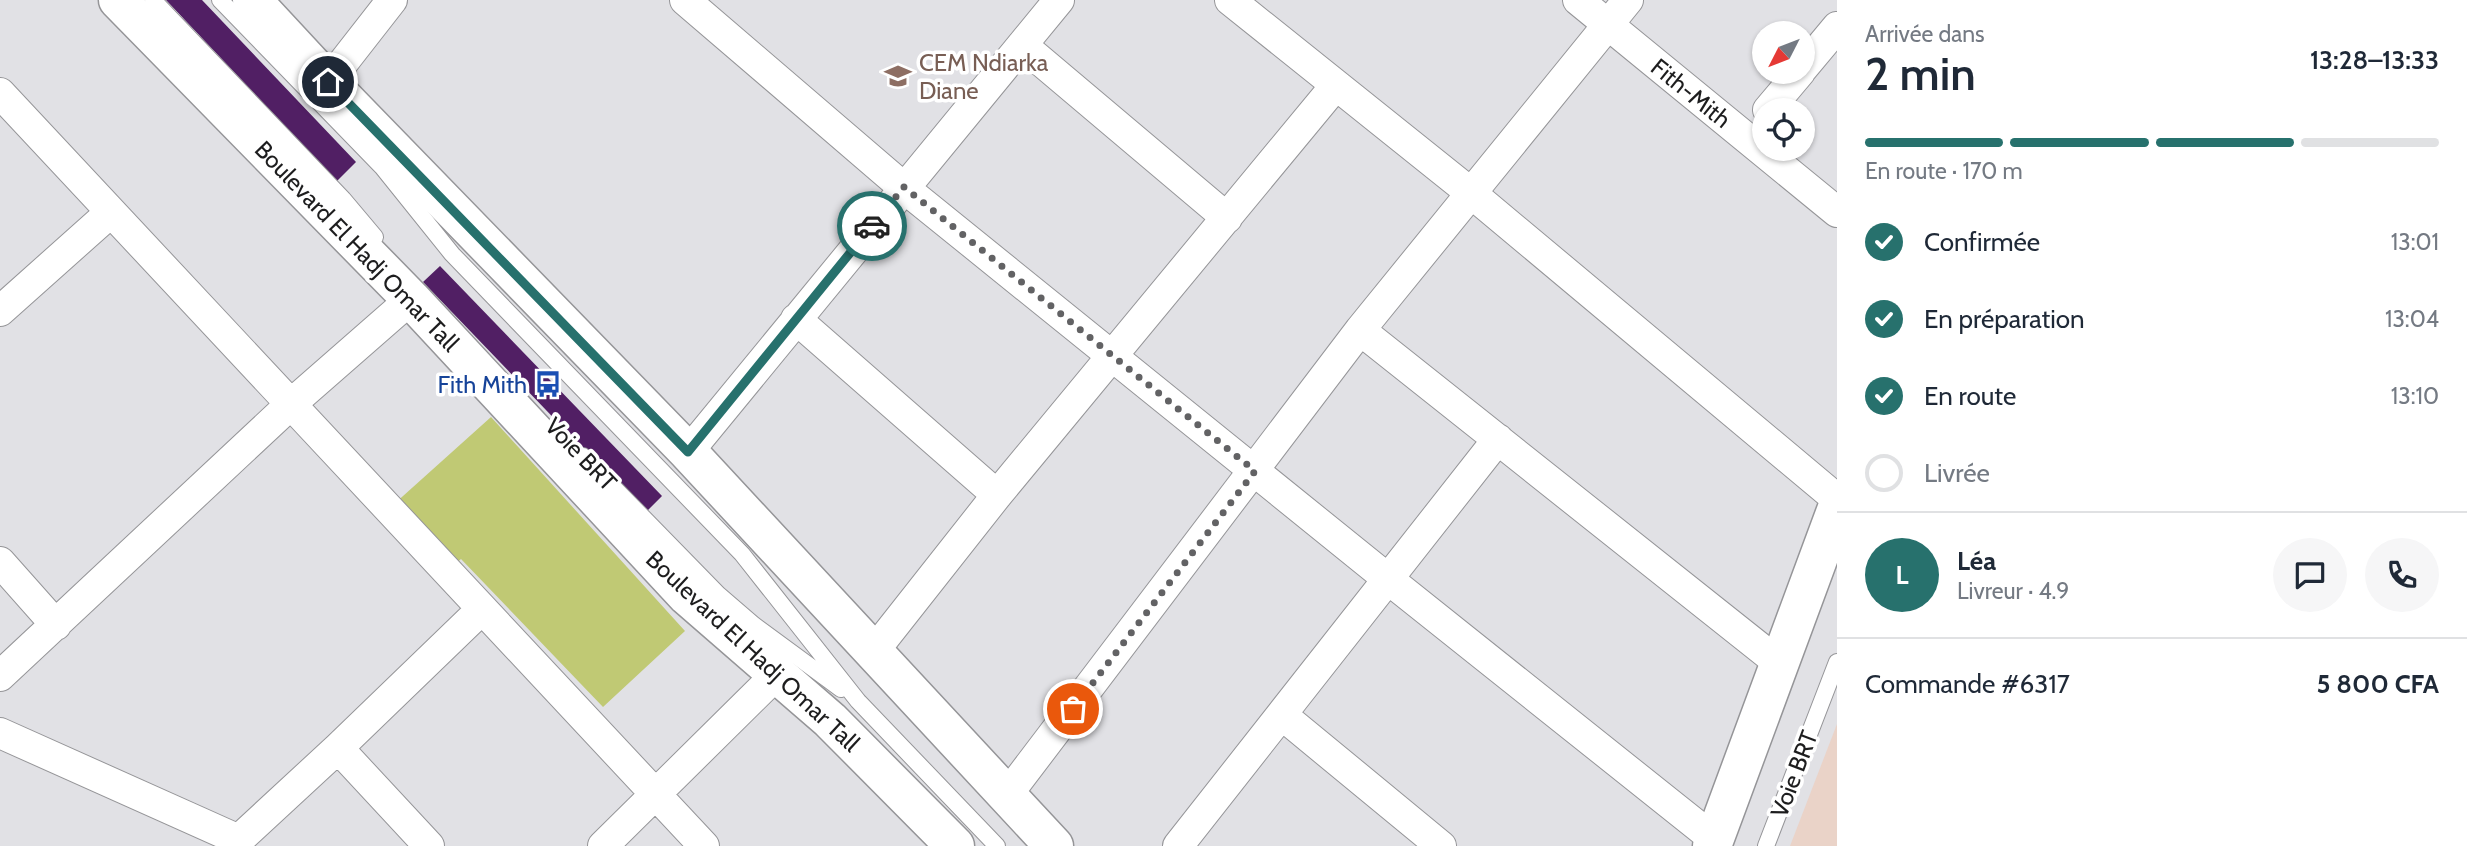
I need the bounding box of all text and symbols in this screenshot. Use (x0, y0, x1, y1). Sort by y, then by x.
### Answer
text: Arrivée dans (1865, 20, 1985, 48)
north arrow (1752, 21, 1815, 84)
map controls (1752, 21, 1815, 161)
text: 13:28–13:33 (2310, 44, 2439, 76)
text: 2 min (1865, 46, 1976, 102)
place label: CEM Ndiarka Diane (919, 48, 1049, 105)
pin (298, 52, 358, 112)
street label: Fith-Mith (1645, 52, 1737, 134)
school or university icon: CEM Ndiarka Diane (883, 61, 913, 91)
icon: home (309, 63, 347, 101)
button: locate (1752, 98, 1815, 161)
street label: Boulevard El Hadj Omar Tall (249, 135, 465, 358)
text: En route · 170 m (1865, 157, 2023, 185)
courier (837, 191, 907, 261)
icon: car (853, 207, 891, 245)
icon: check (1865, 223, 1903, 261)
text: Confirmée (1924, 226, 2040, 258)
text: 13:01 (2391, 228, 2439, 256)
icon: check (1865, 300, 1903, 338)
text: En préparation (1924, 303, 2085, 335)
text: 13:04 (2385, 305, 2439, 333)
bus stop icon: Fith Mith (533, 369, 563, 399)
place label: Fith Mith (438, 370, 527, 399)
icon: check (1865, 377, 1903, 415)
text: En route (1924, 380, 2016, 412)
text: 13:10 (2391, 382, 2439, 410)
street label: Voie BRT (539, 411, 623, 497)
text: Livrée (1924, 457, 1990, 489)
button: chat (2273, 538, 2347, 612)
button: phone (2365, 538, 2439, 612)
street label: Boulevard El Hadj Omar Tall (640, 544, 866, 758)
text: Léa (1957, 545, 1996, 577)
text: L (1895, 559, 1909, 591)
text: Livreur · 4.9 (1957, 577, 2069, 605)
text: Commande #6317 (1865, 668, 2070, 700)
text: 5 800 CFA (2317, 668, 2439, 700)
pin (1043, 679, 1103, 739)
icon: bag (1054, 690, 1092, 728)
street label: Voie BRT (1764, 726, 1824, 821)

